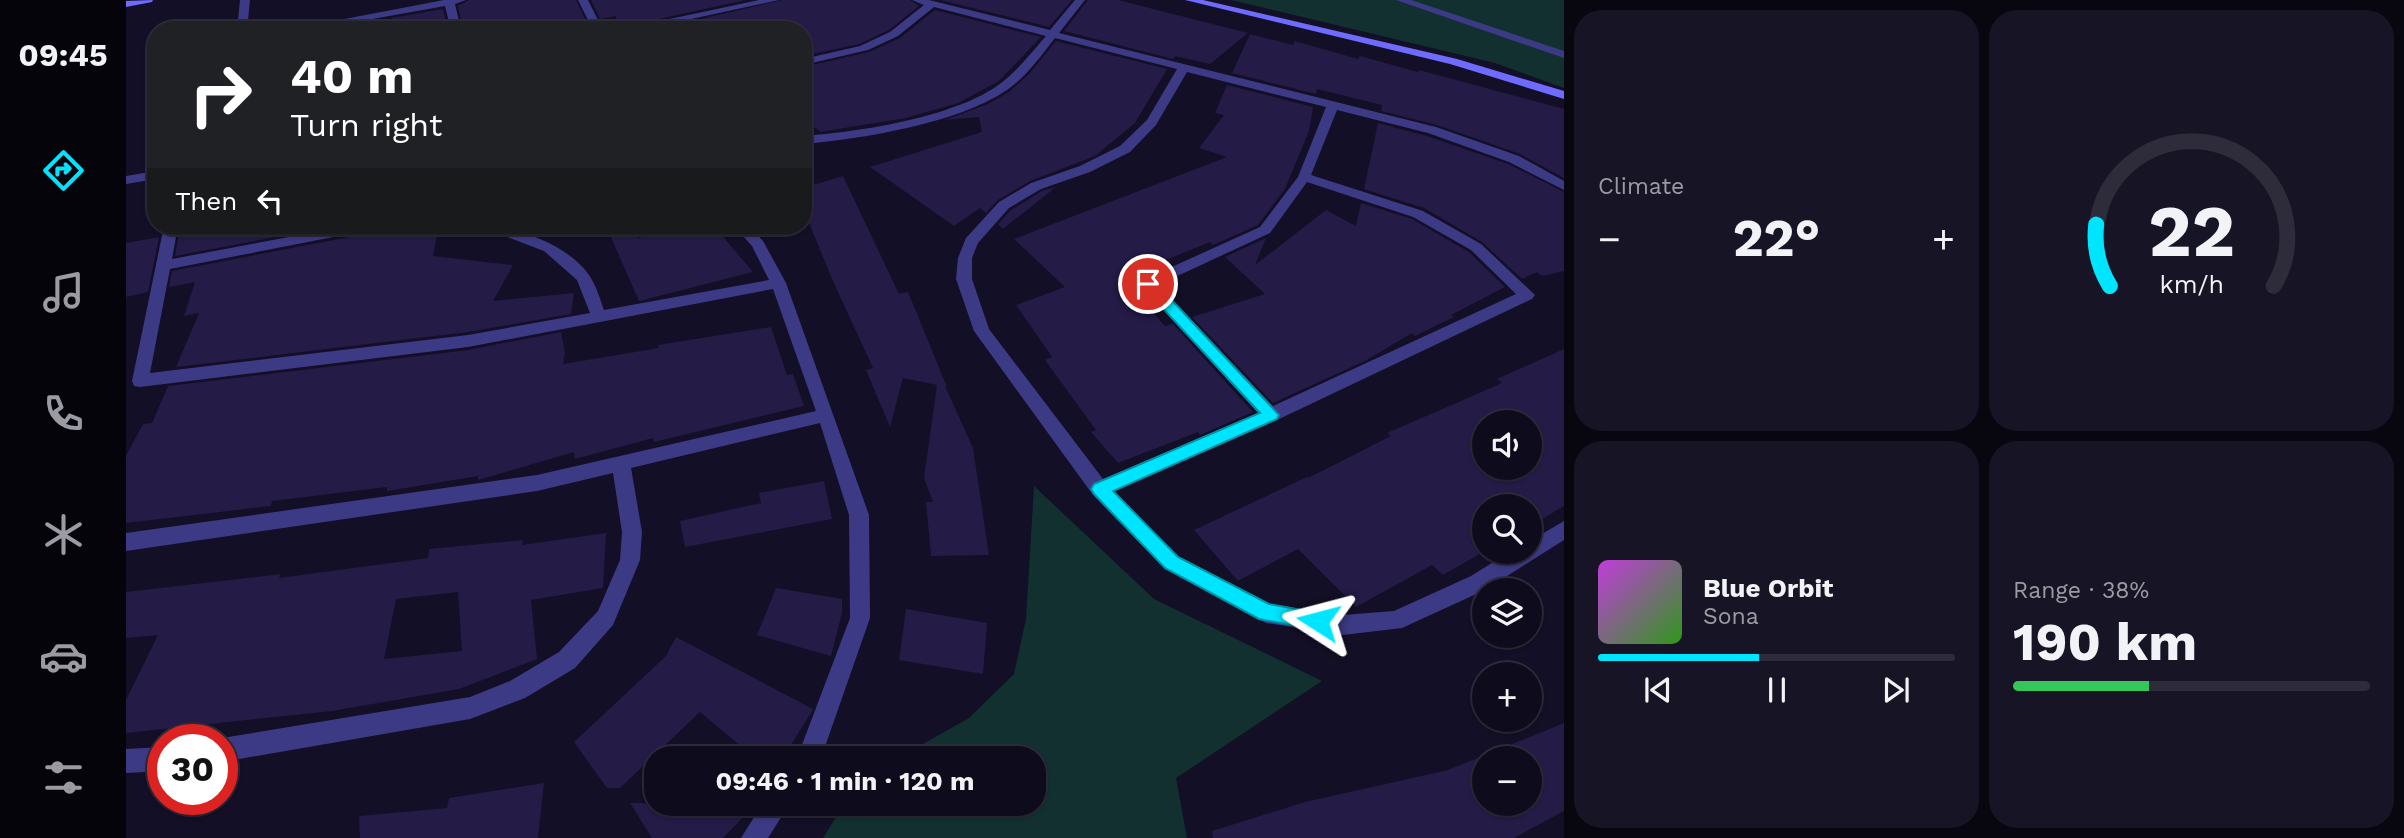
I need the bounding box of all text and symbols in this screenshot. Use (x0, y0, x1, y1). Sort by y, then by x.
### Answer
text: 09:45 (18, 36, 108, 74)
text: 40 m (290, 47, 413, 105)
icon: right (175, 49, 266, 140)
text: Turn right (290, 106, 442, 144)
icon: directions (39, 146, 88, 195)
text: Climate (1598, 173, 1684, 200)
icon: left (251, 182, 289, 220)
text: Then (175, 186, 237, 216)
text: 22 (2148, 189, 2235, 275)
text: 22° (1733, 208, 1820, 269)
text: − (1598, 217, 1621, 261)
text: + (1932, 217, 1955, 261)
pin (1118, 254, 1178, 314)
icon: arrive (1129, 265, 1167, 303)
icon: music (39, 268, 88, 317)
text: km/h (2159, 270, 2224, 299)
icon: phone (39, 389, 88, 438)
map controls (1472, 410, 1542, 816)
button: sound (1472, 410, 1542, 480)
button: search (1472, 494, 1542, 564)
icon: climate (39, 510, 88, 559)
text: Blue Orbit (1703, 573, 1833, 603)
text: Range · 38% (2013, 577, 2149, 604)
button: layers (1472, 578, 1542, 648)
position arrow (1281, 584, 1355, 658)
text: Sona (1703, 603, 1759, 630)
text: 190 km (2013, 612, 2197, 673)
icon: car (39, 632, 88, 681)
button: + (1472, 662, 1542, 732)
icon: previous (1639, 671, 1677, 709)
icon: pause (1758, 671, 1796, 709)
icon: next (1877, 671, 1915, 709)
speed limit sign: 30 (147, 724, 238, 815)
button: − (1472, 746, 1542, 816)
icon: filters (39, 753, 88, 802)
text: 09:46 · 1 min · 120 m (715, 766, 975, 796)

